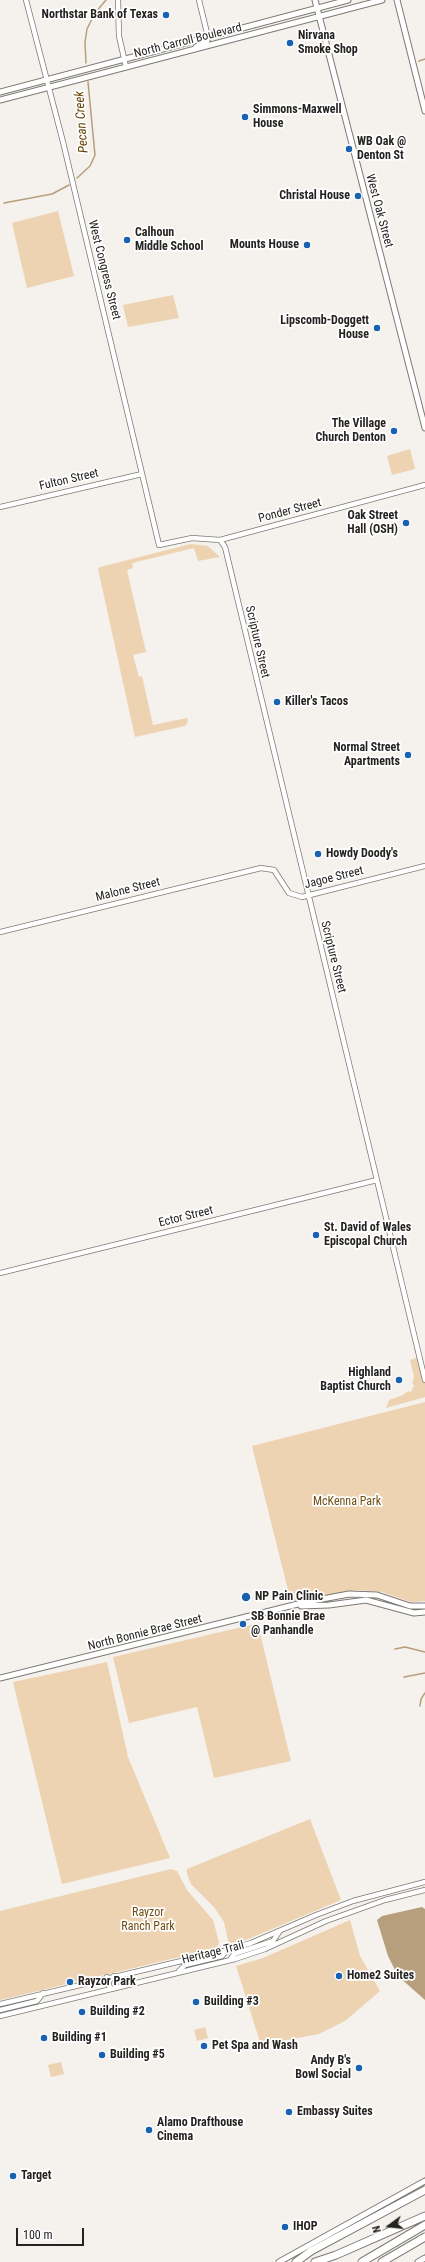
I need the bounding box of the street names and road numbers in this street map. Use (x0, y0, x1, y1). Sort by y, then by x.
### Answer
street label: North Carroll Boulevard (133, 21, 243, 61)
street label: West Oak Street (362, 173, 396, 249)
street label: West Congress Street (85, 219, 123, 321)
street label: Fulton Street (38, 466, 100, 494)
street label: Ponder Street (257, 496, 323, 526)
street label: Scripture Street (242, 605, 272, 679)
street label: Jagoe Street (303, 864, 365, 892)
street label: Malone Street (94, 875, 162, 905)
street label: Scripture Street (317, 920, 349, 994)
street label: Ector Street (157, 1203, 215, 1231)
street label: North Bonnie Brae Street (86, 1612, 204, 1654)
street label: Heritage Trail (180, 1938, 246, 1968)

